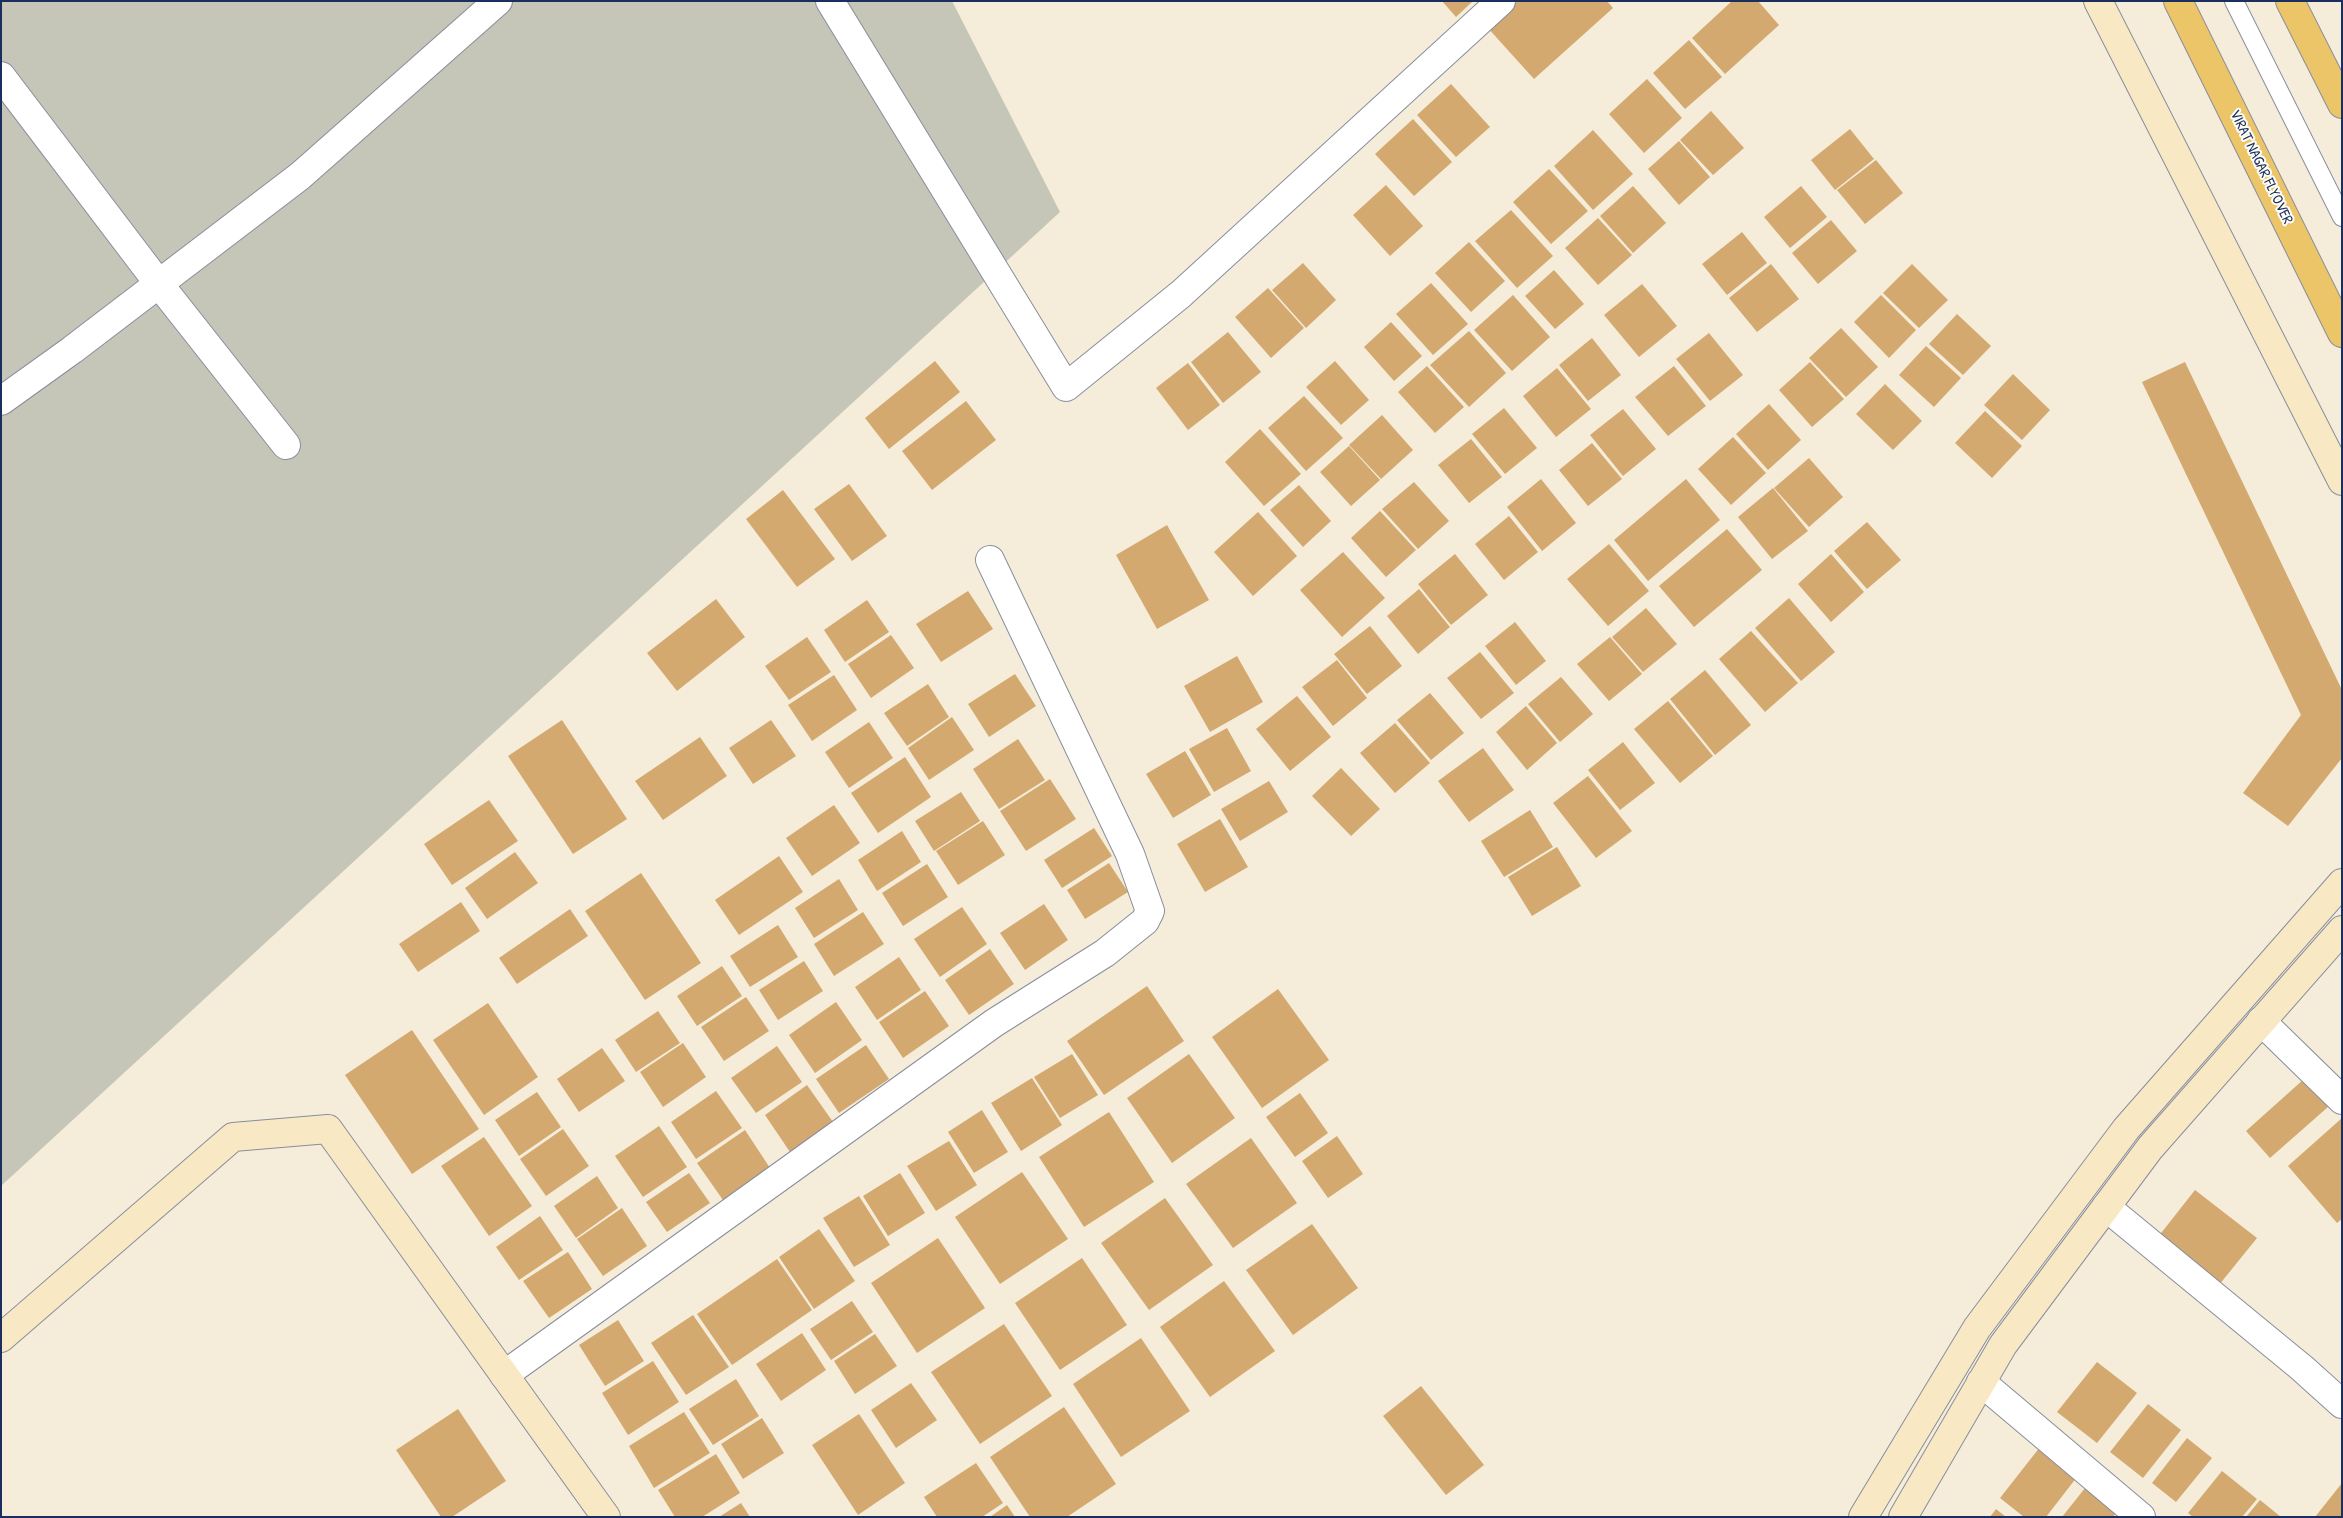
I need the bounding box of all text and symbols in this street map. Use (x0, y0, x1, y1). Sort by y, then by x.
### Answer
street label: VIRAT NAGAR FLYOVER (2226, 107, 2296, 227)

